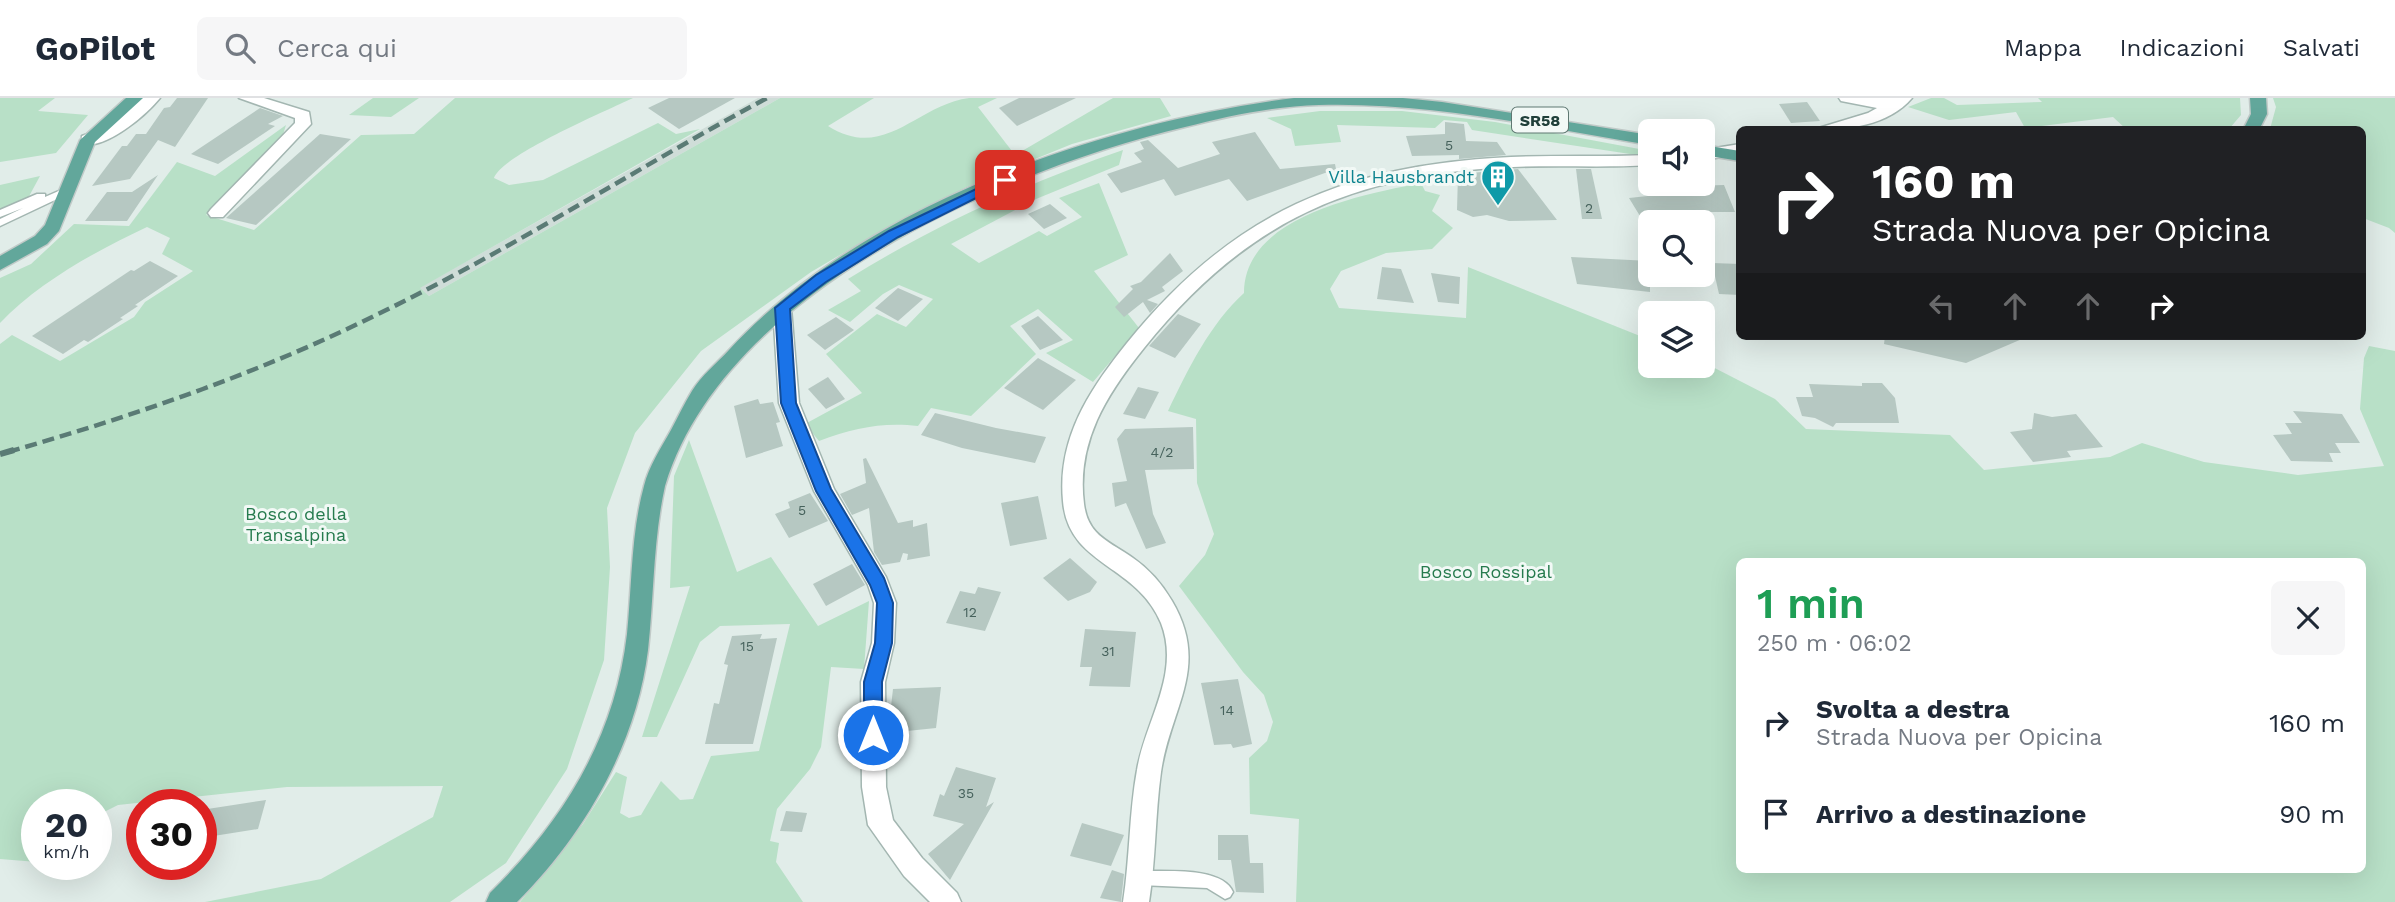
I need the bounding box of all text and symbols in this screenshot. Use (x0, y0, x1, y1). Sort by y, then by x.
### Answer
search box (197, 17, 687, 80)
text: GoPilot (35, 29, 155, 68)
icon: search (221, 29, 259, 67)
text: Cerca qui (277, 33, 397, 63)
text: Mappa (2004, 34, 2082, 62)
text: Indicazioni (2120, 34, 2245, 62)
text: Salvati (2283, 34, 2360, 62)
road number: SR58 (1512, 108, 1568, 132)
map controls (1638, 119, 1715, 378)
button: sound (1638, 119, 1715, 196)
house number: 5 (1445, 137, 1453, 153)
pin (975, 150, 1035, 210)
text: 160 m (1872, 152, 2015, 210)
icon: right (1757, 154, 1848, 245)
building icon: Villa Hausbrandt (1479, 158, 1517, 207)
icon: arrive (986, 161, 1024, 199)
place label: Villa Hausbrandt (1328, 166, 1474, 187)
house number: 2 (1585, 200, 1593, 216)
button: search (1638, 210, 1715, 287)
text: Strada Nuova per Opicina (1872, 211, 2270, 249)
icon: left (1923, 287, 1961, 325)
icon: ahead (1996, 287, 2034, 325)
icon: ahead (2069, 287, 2107, 325)
icon: right (2142, 287, 2180, 325)
button: layers (1638, 301, 1715, 378)
house number: 4/2 (1151, 444, 1173, 460)
house number: 5 (798, 502, 806, 518)
park label: Bosco della Transalpina (245, 503, 347, 545)
park label: Bosco Rossipal (1420, 561, 1553, 582)
text: 1 min (1757, 579, 1865, 628)
button: close (2271, 581, 2345, 655)
house number: 12 (963, 604, 977, 620)
text: 250 m · 06:02 (1757, 630, 1912, 657)
house number: 15 (740, 638, 754, 654)
house number: 31 (1101, 643, 1115, 659)
text: Svolta a destra (1816, 694, 2009, 724)
position arrow (836, 698, 910, 772)
house number: 14 (1220, 702, 1234, 718)
icon: right (1757, 704, 1795, 742)
text: 160 m (2269, 708, 2345, 738)
text: Strada Nuova per Opicina (1816, 724, 2102, 751)
house number: 35 (958, 785, 974, 801)
speed limit sign: 30 (126, 789, 217, 880)
icon: arrive (1757, 795, 1795, 833)
text: Arrivo a destinazione (1816, 799, 2086, 829)
text: 90 m (2279, 799, 2345, 829)
text: 20 (45, 804, 88, 846)
text: km/h (43, 841, 90, 862)

